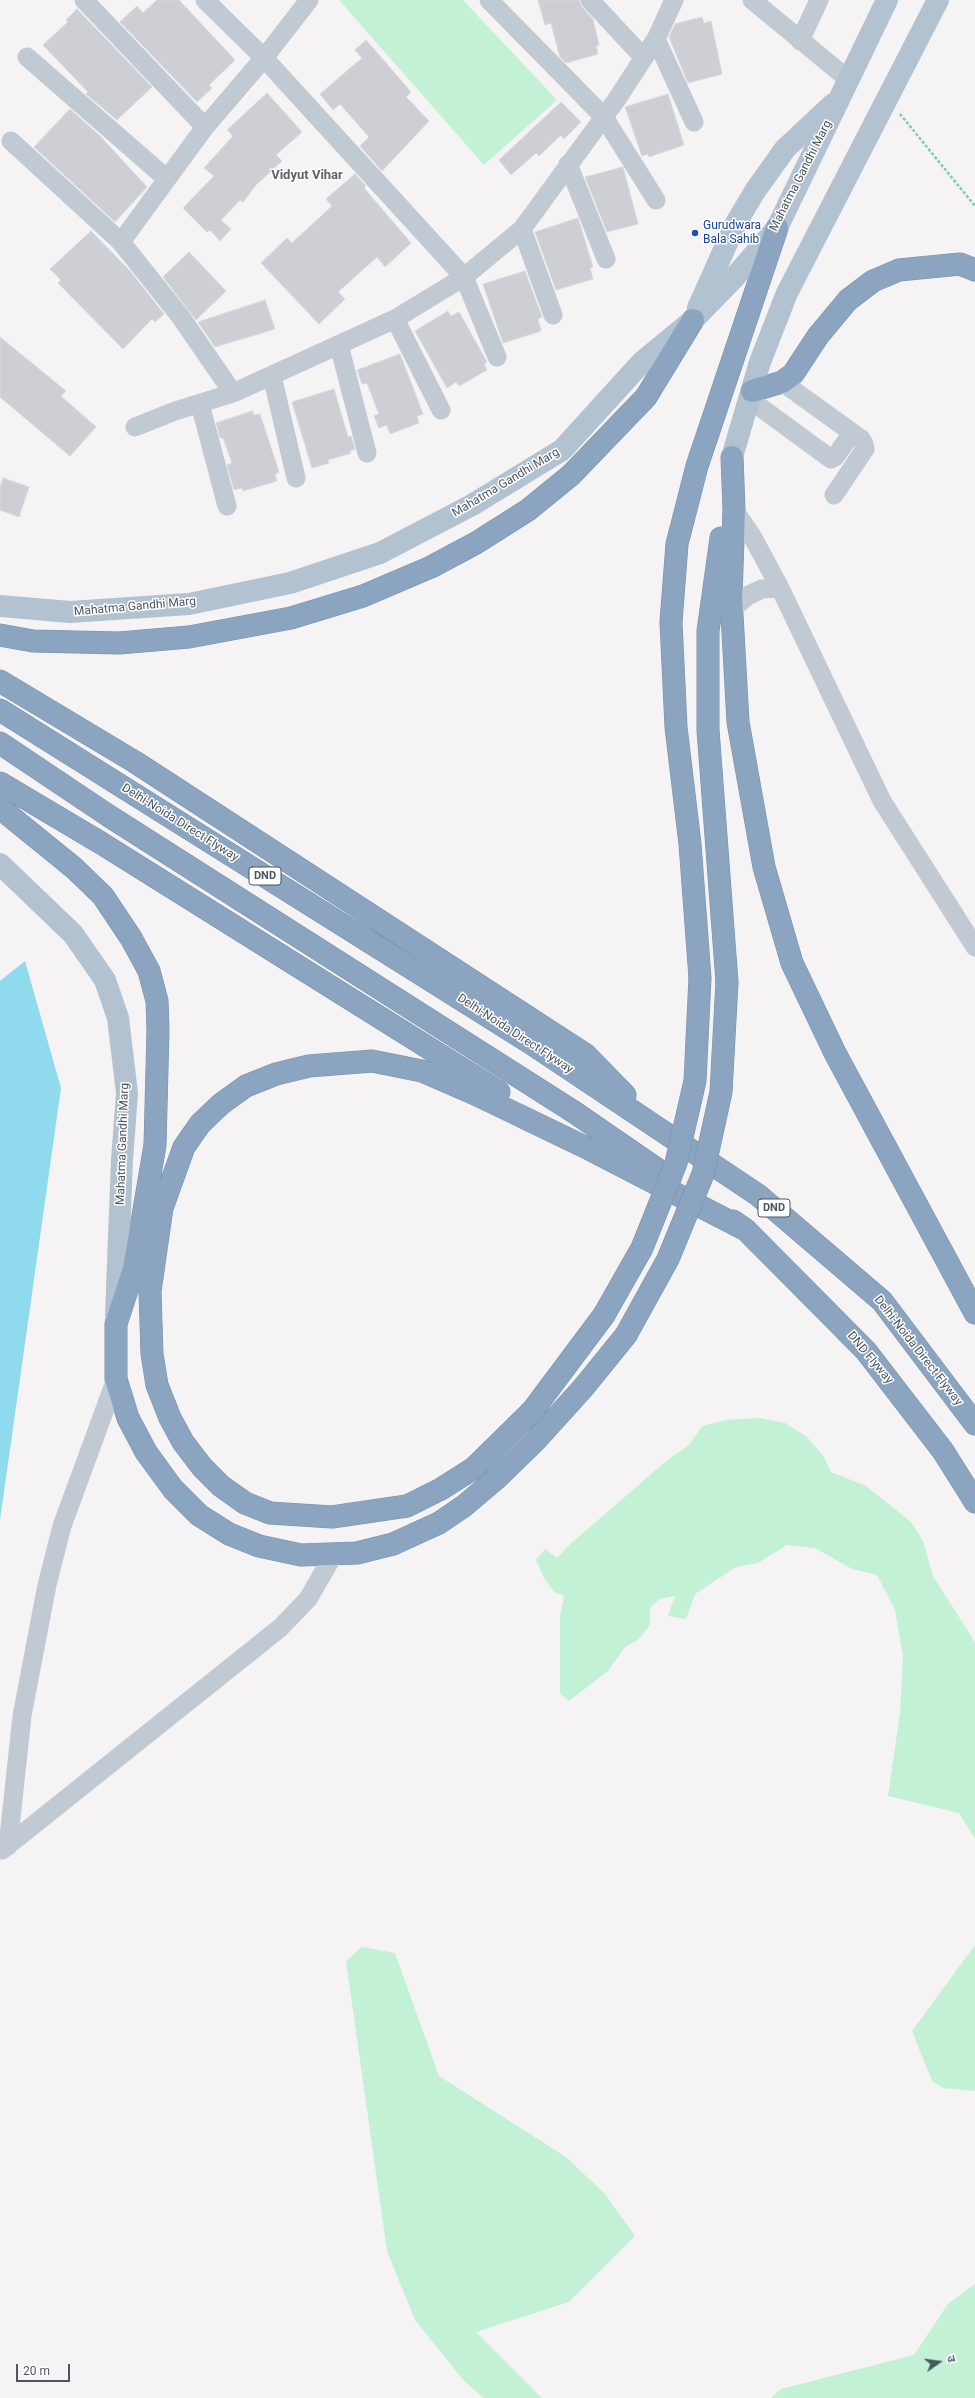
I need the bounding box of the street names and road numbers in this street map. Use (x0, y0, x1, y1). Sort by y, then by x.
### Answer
street label: Mahatma Gandhi Marg (767, 118, 835, 234)
street label: Mahatma Gandhi Marg (450, 445, 562, 521)
street label: Mahatma Gandhi Marg (73, 594, 197, 620)
street label: Delhi-Noida Direct Flyway (119, 781, 241, 865)
road number: DND (249, 867, 281, 885)
street label: Delhi-Noida Direct Flyway (454, 991, 576, 1077)
street label: Mahatma Gandhi Marg (114, 1083, 132, 1205)
road number: DND (758, 1199, 790, 1217)
street label: Delhi-Noida Direct Flyway (871, 1293, 965, 1409)
street label: DND Flyway (844, 1329, 896, 1387)

